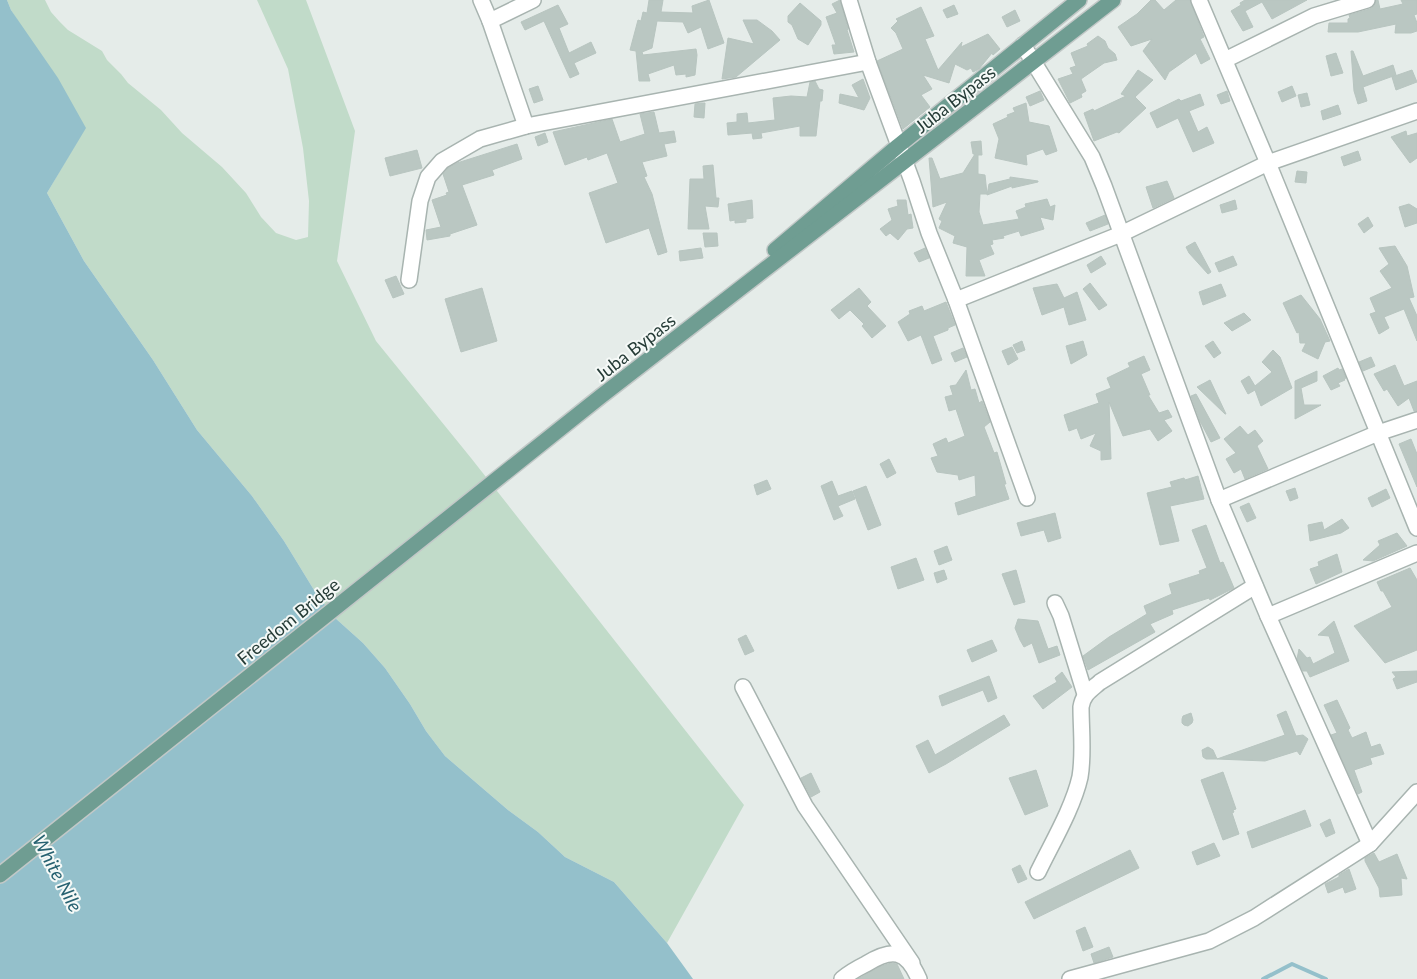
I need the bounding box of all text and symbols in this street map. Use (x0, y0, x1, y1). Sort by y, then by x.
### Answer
street label: Juba Bypass (910, 61, 1000, 137)
street label: Juba Bypass (590, 309, 680, 385)
street label: Freedom Bridge (232, 573, 344, 669)
water label: White Nile (28, 831, 88, 915)

